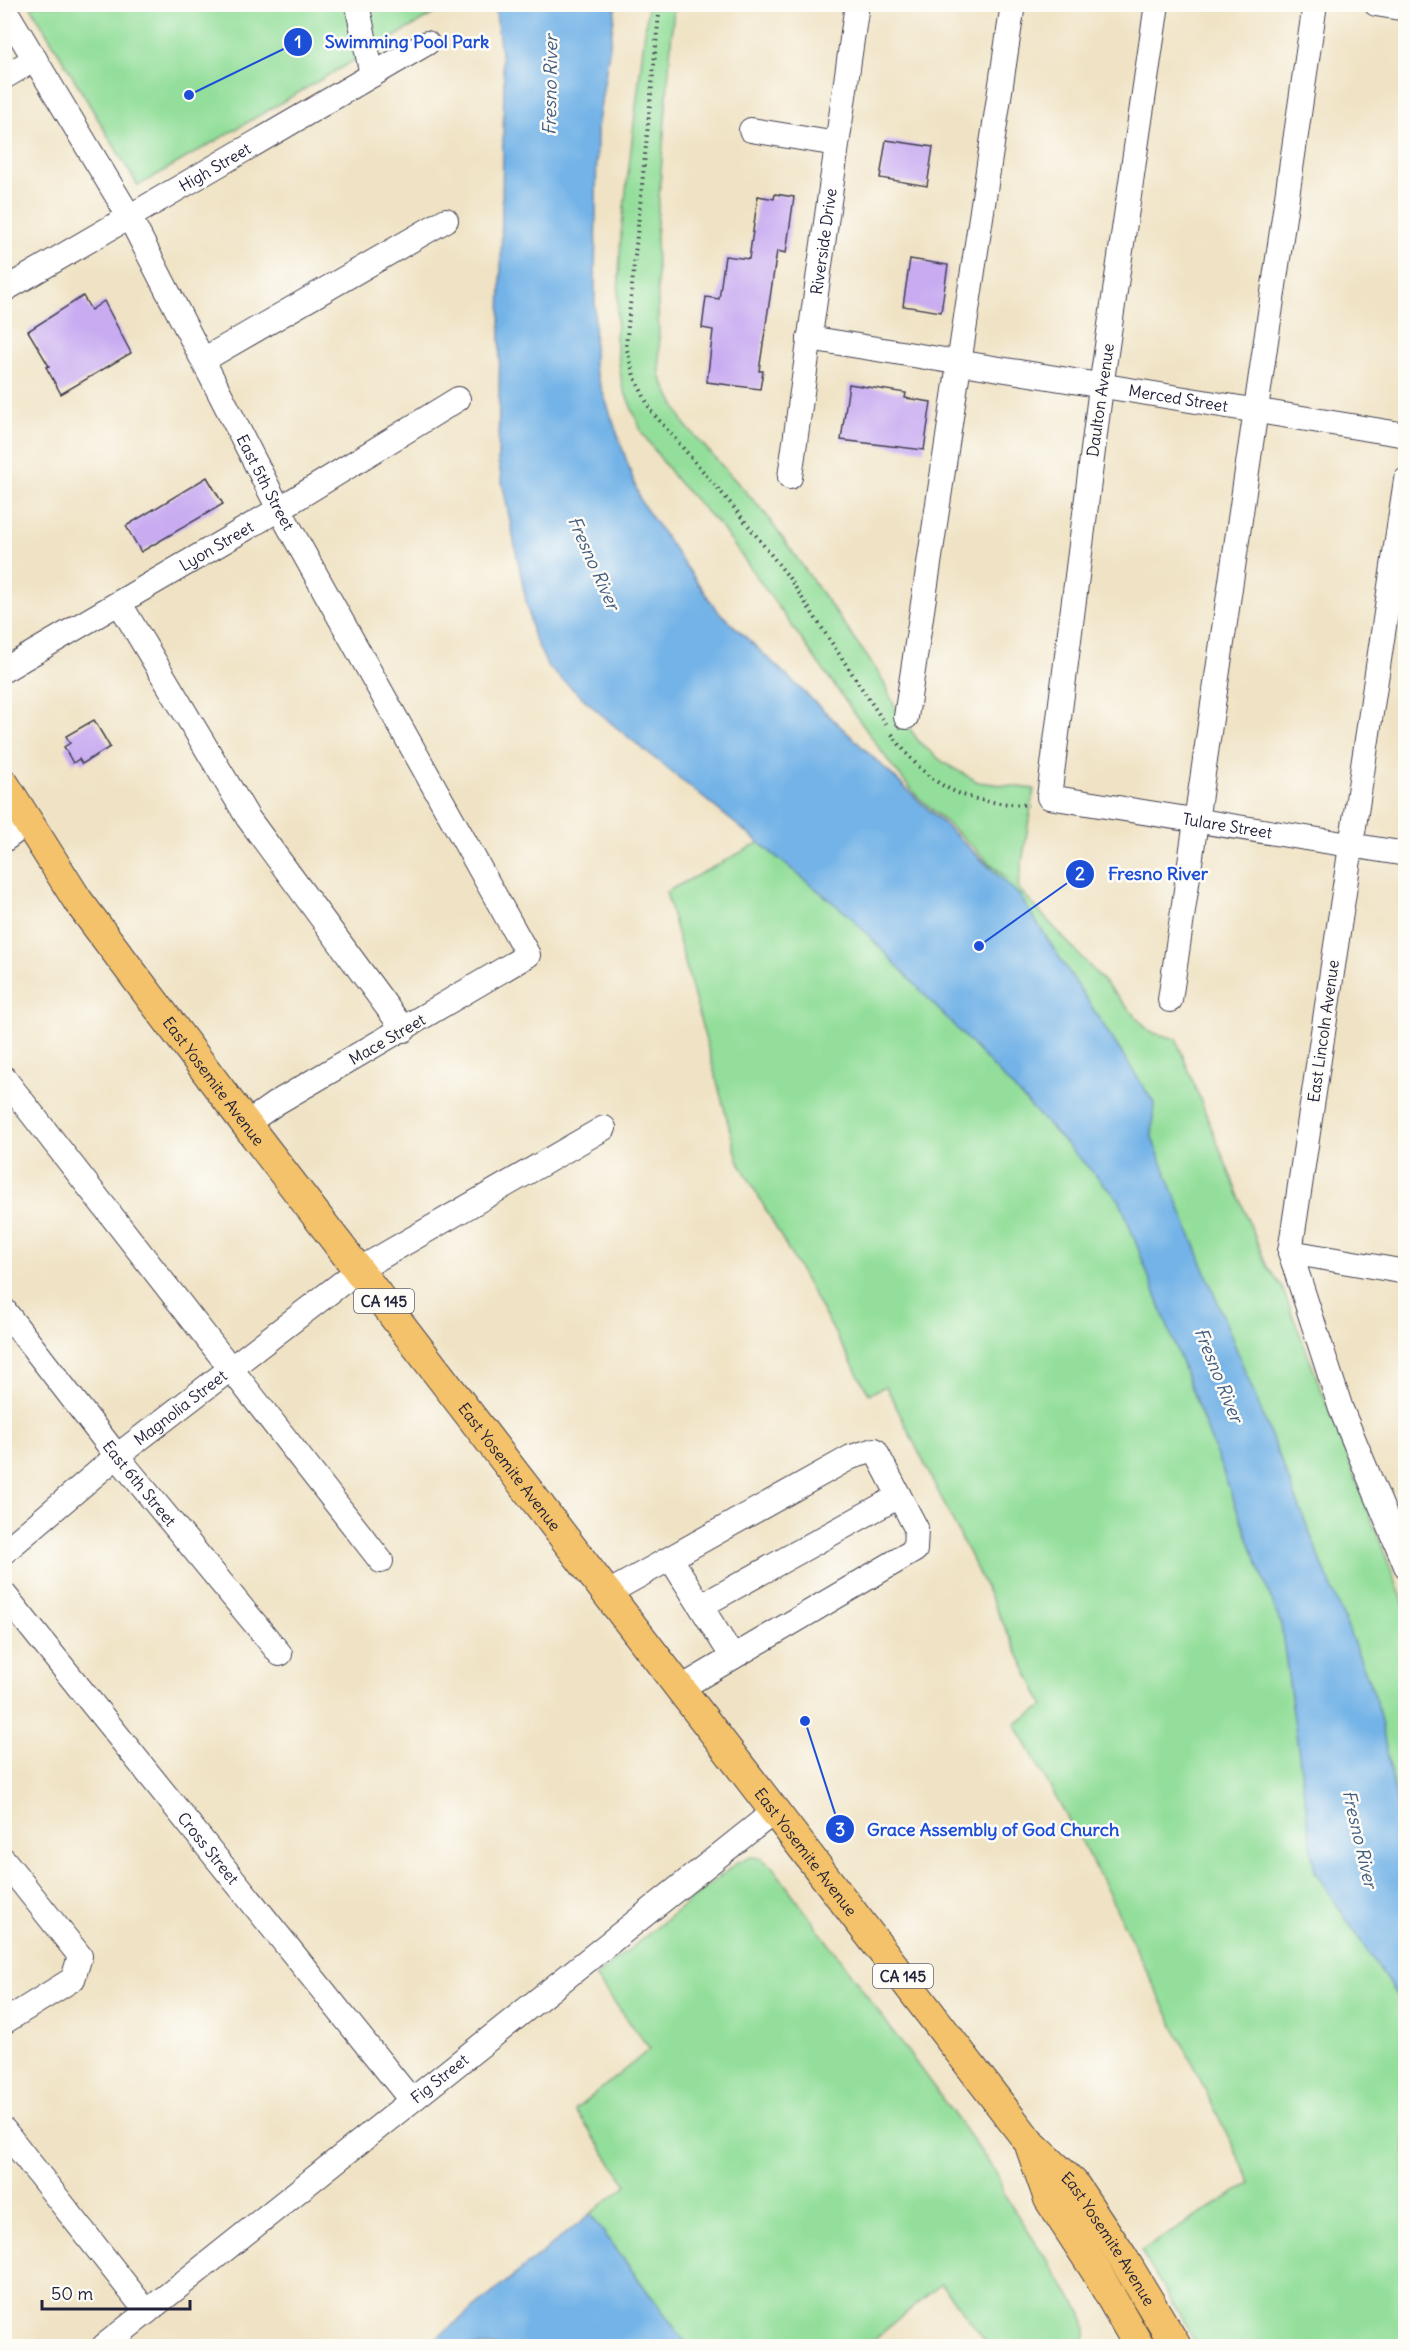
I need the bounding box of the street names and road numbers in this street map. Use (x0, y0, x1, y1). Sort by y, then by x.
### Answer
street label: High Street (175, 138, 255, 196)
street label: Riverside Drive (806, 187, 841, 296)
street label: Daulton Avenue (1082, 342, 1118, 458)
street label: Merced Street (1127, 380, 1230, 416)
street label: East 5th Street (233, 431, 299, 534)
street label: Lyon Street (176, 516, 257, 575)
street label: Tulare Street (1181, 808, 1274, 843)
street label: East Lincoln Avenue (1303, 958, 1343, 1104)
street label: Mace Street (345, 1009, 429, 1069)
street label: East Yosemite Avenue (159, 1013, 269, 1150)
road number: CA 145 (354, 1289, 414, 1313)
street label: Magnolia Street (130, 1365, 231, 1449)
street label: East Yosemite Avenue (454, 1399, 565, 1535)
street label: East 6th Street (99, 1436, 181, 1531)
street label: East Yosemite Avenue (750, 1784, 862, 1920)
street label: Cross Street (173, 1808, 244, 1889)
road number: CA 145 (873, 1964, 933, 1988)
street label: Fig Street (407, 2049, 473, 2108)
street label: East Yosemite Avenue (1057, 2167, 1159, 2309)

